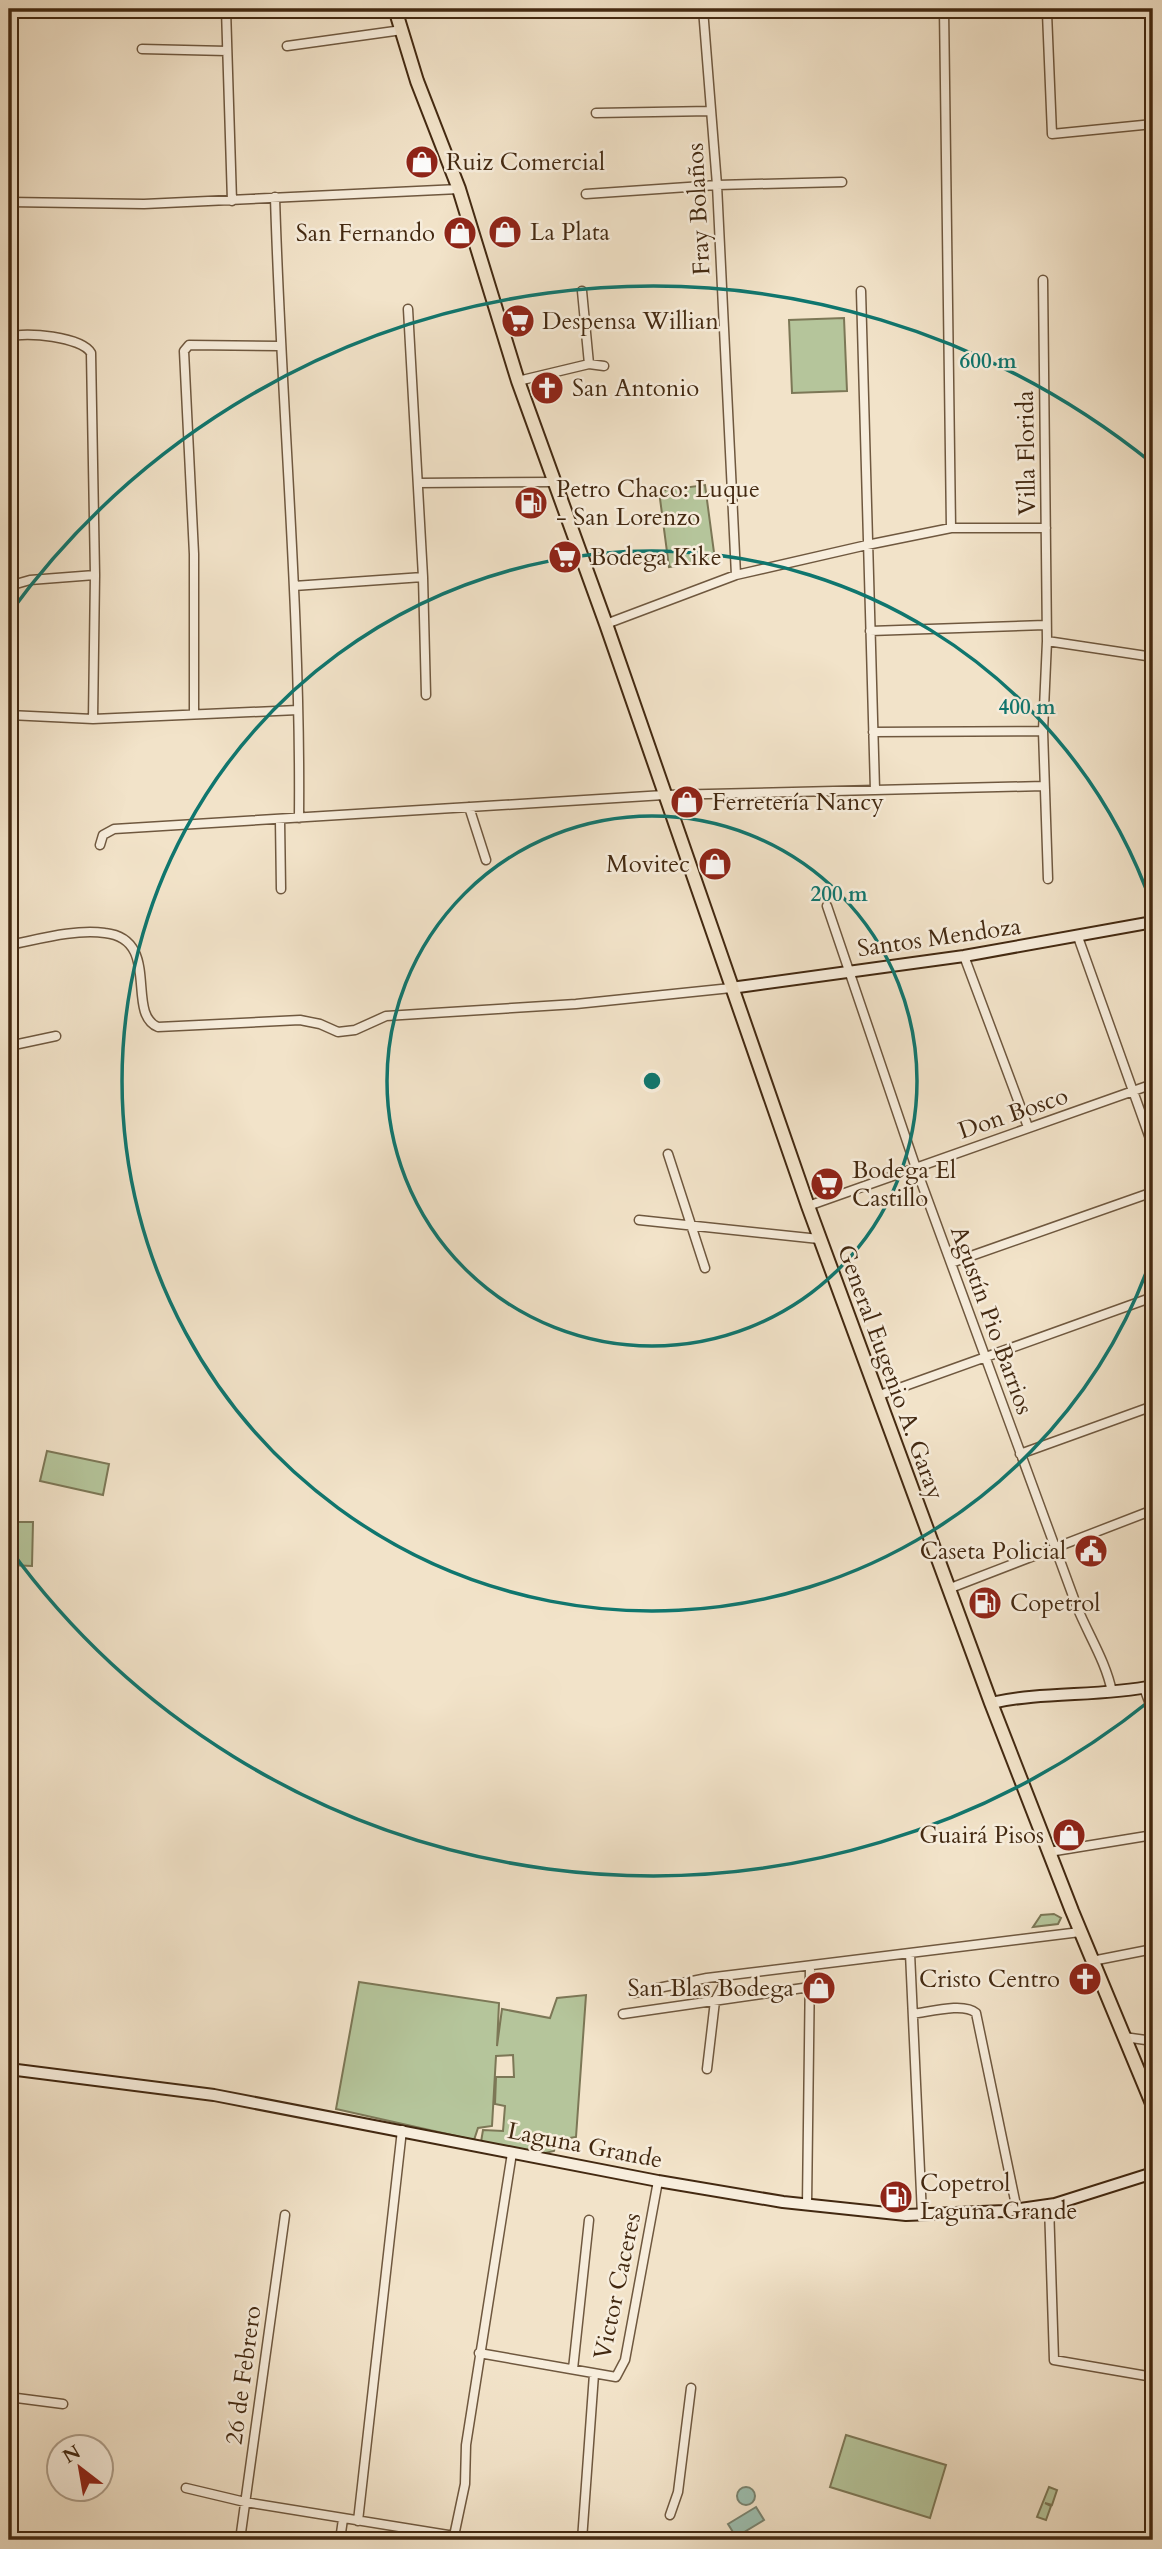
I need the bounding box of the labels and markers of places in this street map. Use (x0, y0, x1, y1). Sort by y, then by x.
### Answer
shop icon: Ruiz Comercial (403, 143, 441, 181)
place label: Ruiz Comercial (446, 146, 605, 179)
shop icon: La Plata (486, 213, 524, 251)
shop icon: San Fernando (441, 214, 479, 252)
place label: La Plata (530, 216, 611, 249)
place label: San Fernando (296, 217, 435, 250)
supermarket icon: Despensa Willian (499, 302, 537, 340)
place label: Despensa Willian (542, 305, 719, 338)
church icon: San Antonio (528, 369, 566, 407)
place label: San Antonio (572, 372, 699, 405)
place label: Petro Chaco: Luque - San Lorenzo (556, 473, 760, 534)
fuel station icon: Petro Chaco: Luque - San Lorenzo (512, 484, 550, 522)
supermarket icon: Bodega Kike (546, 538, 584, 576)
place label: Bodega Kike (590, 541, 722, 574)
shop icon: Ferretería Nancy (668, 783, 706, 821)
place label: Ferretería Nancy (712, 786, 884, 819)
shop icon: Movitec (696, 845, 734, 883)
place label: Movitec (606, 848, 690, 881)
centre of rings (640, 1069, 664, 1093)
place label: Bodega El Castillo (852, 1154, 956, 1215)
supermarket icon: Bodega El Castillo (808, 1165, 846, 1203)
public building icon: Caseta Policial (1072, 1532, 1110, 1570)
place label: Caseta Policial (920, 1535, 1066, 1568)
fuel station icon: Copetrol (966, 1584, 1004, 1622)
place label: Copetrol (1010, 1587, 1100, 1620)
shop icon: Guairá Pisos (1050, 1816, 1088, 1854)
place label: Guairá Pisos (919, 1819, 1044, 1852)
church icon: Cristo Centro (1066, 1960, 1104, 1998)
place label: Cristo Centro (919, 1963, 1060, 1996)
shop icon: San Blas Bodega (800, 1969, 838, 2007)
place label: San Blas Bodega (627, 1972, 795, 2005)
place label: Copetrol Laguna Grande (920, 2167, 1077, 2228)
fuel station icon: Copetrol Laguna Grande (877, 2178, 915, 2216)

